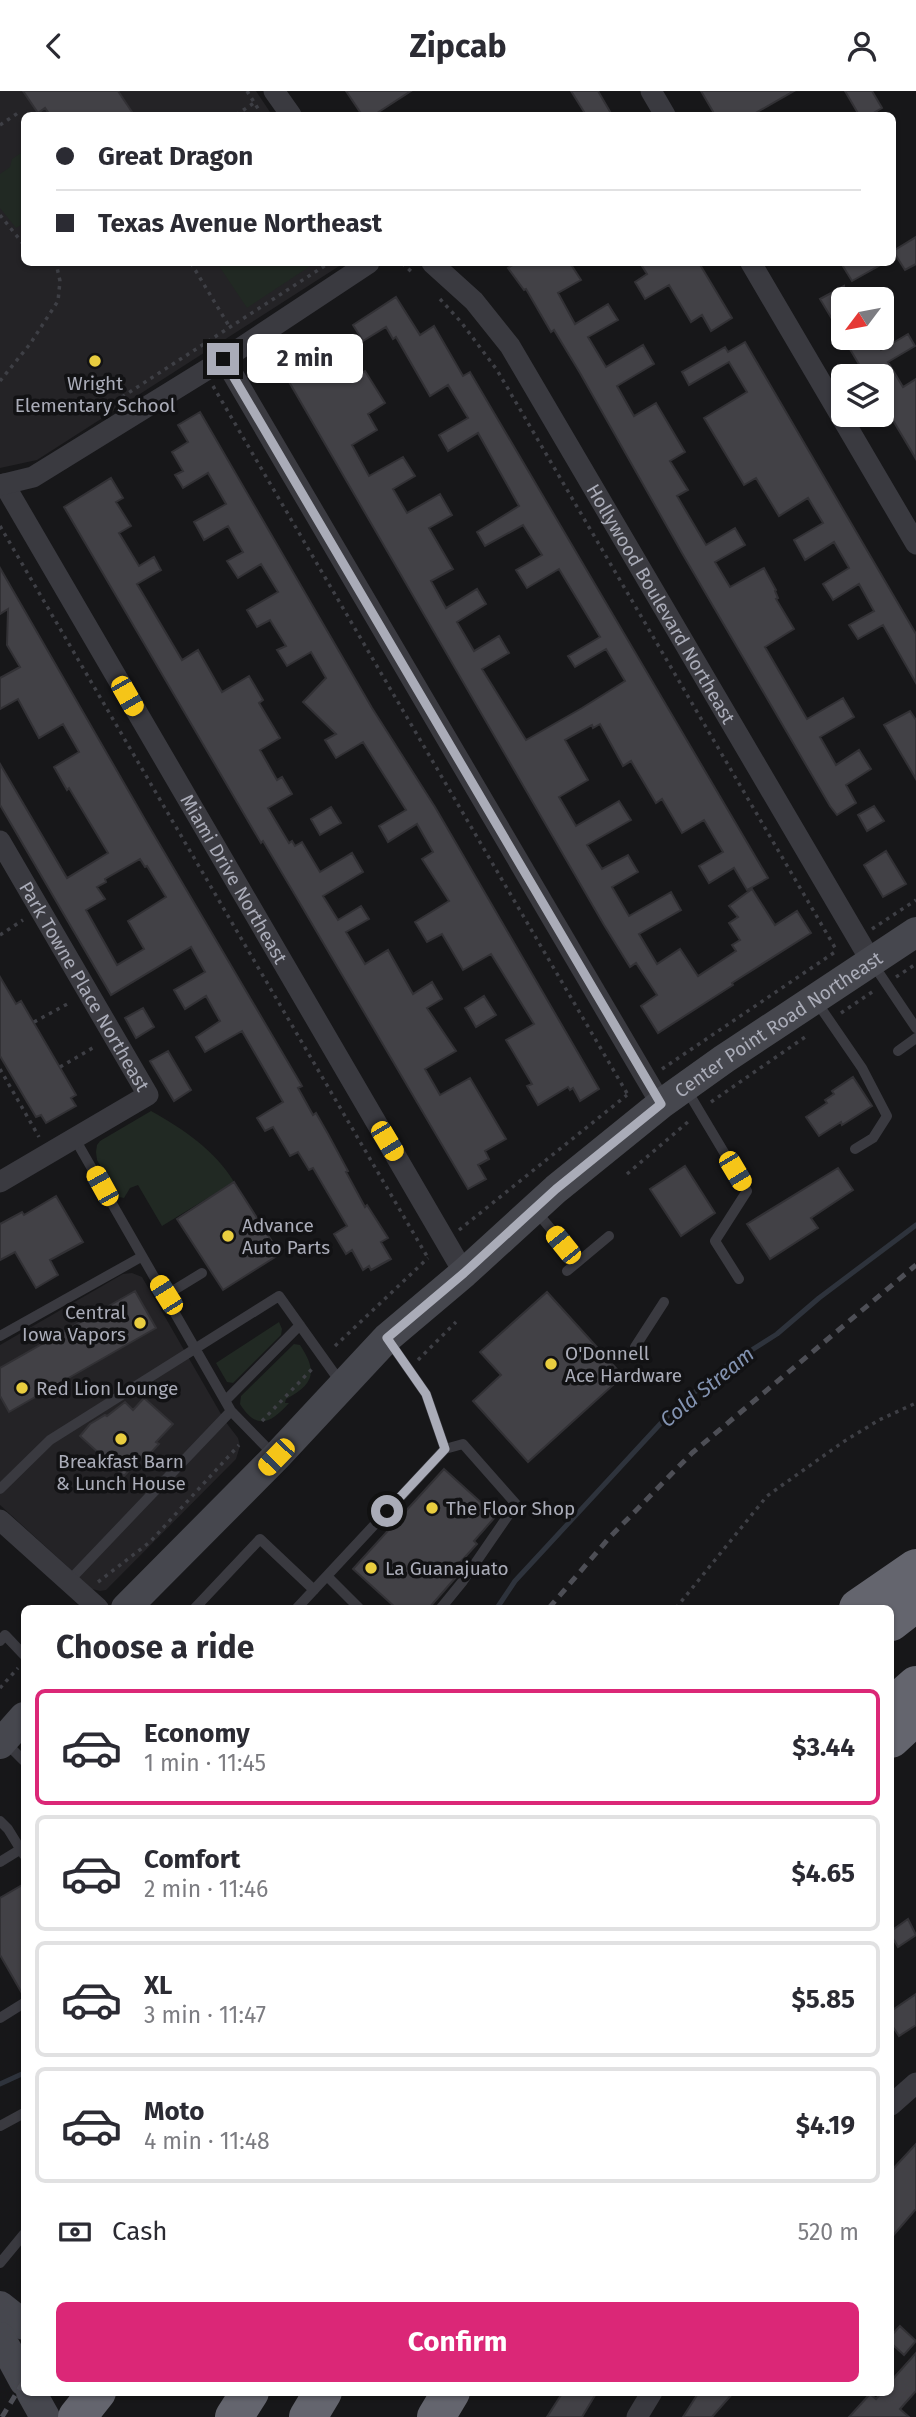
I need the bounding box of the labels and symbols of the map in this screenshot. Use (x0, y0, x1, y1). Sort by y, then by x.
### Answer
north arrow (831, 287, 894, 350)
callout: 2 min (248, 335, 363, 383)
route end (207, 343, 239, 375)
marker: Wright Elementary School (87, 353, 103, 369)
place label: Wright Elementary School (15, 372, 176, 417)
street label: Hollywood Boulevard Northeast (582, 480, 741, 728)
car (108, 673, 147, 719)
street label: Miami Drive Northeast (176, 790, 293, 968)
street label: Park Towne Place Northeast (15, 877, 155, 1095)
street label: Center Point Road Northeast (670, 946, 887, 1102)
car (368, 1118, 407, 1164)
car (716, 1148, 755, 1194)
car (83, 1163, 122, 1209)
place label: Advance Auto Parts (242, 1214, 330, 1259)
car (542, 1222, 585, 1268)
marker: Advance Auto Parts (220, 1228, 236, 1244)
car (146, 1272, 187, 1318)
place label: Central Iowa Vapors (22, 1301, 126, 1346)
marker: Central Iowa Vapors (132, 1315, 148, 1331)
water label: Cold Stream (655, 1341, 759, 1433)
place label: O'Donnell Ace Hardware (565, 1342, 682, 1387)
marker: O'Donnell Ace Hardware (543, 1356, 559, 1372)
place label: Red Lion Lounge (36, 1377, 178, 1400)
marker: Red Lion Lounge (14, 1380, 30, 1396)
marker: Breakfast Barn & Lunch House (113, 1431, 129, 1447)
car (254, 1435, 299, 1479)
place label: Breakfast Barn & Lunch House (56, 1450, 186, 1495)
route start (371, 1495, 403, 1527)
place label: The Floor Shop (446, 1497, 575, 1520)
marker: The Floor Shop (424, 1500, 440, 1516)
place label: La Guanajuato (385, 1557, 509, 1580)
marker: La Guanajuato (363, 1560, 379, 1576)

